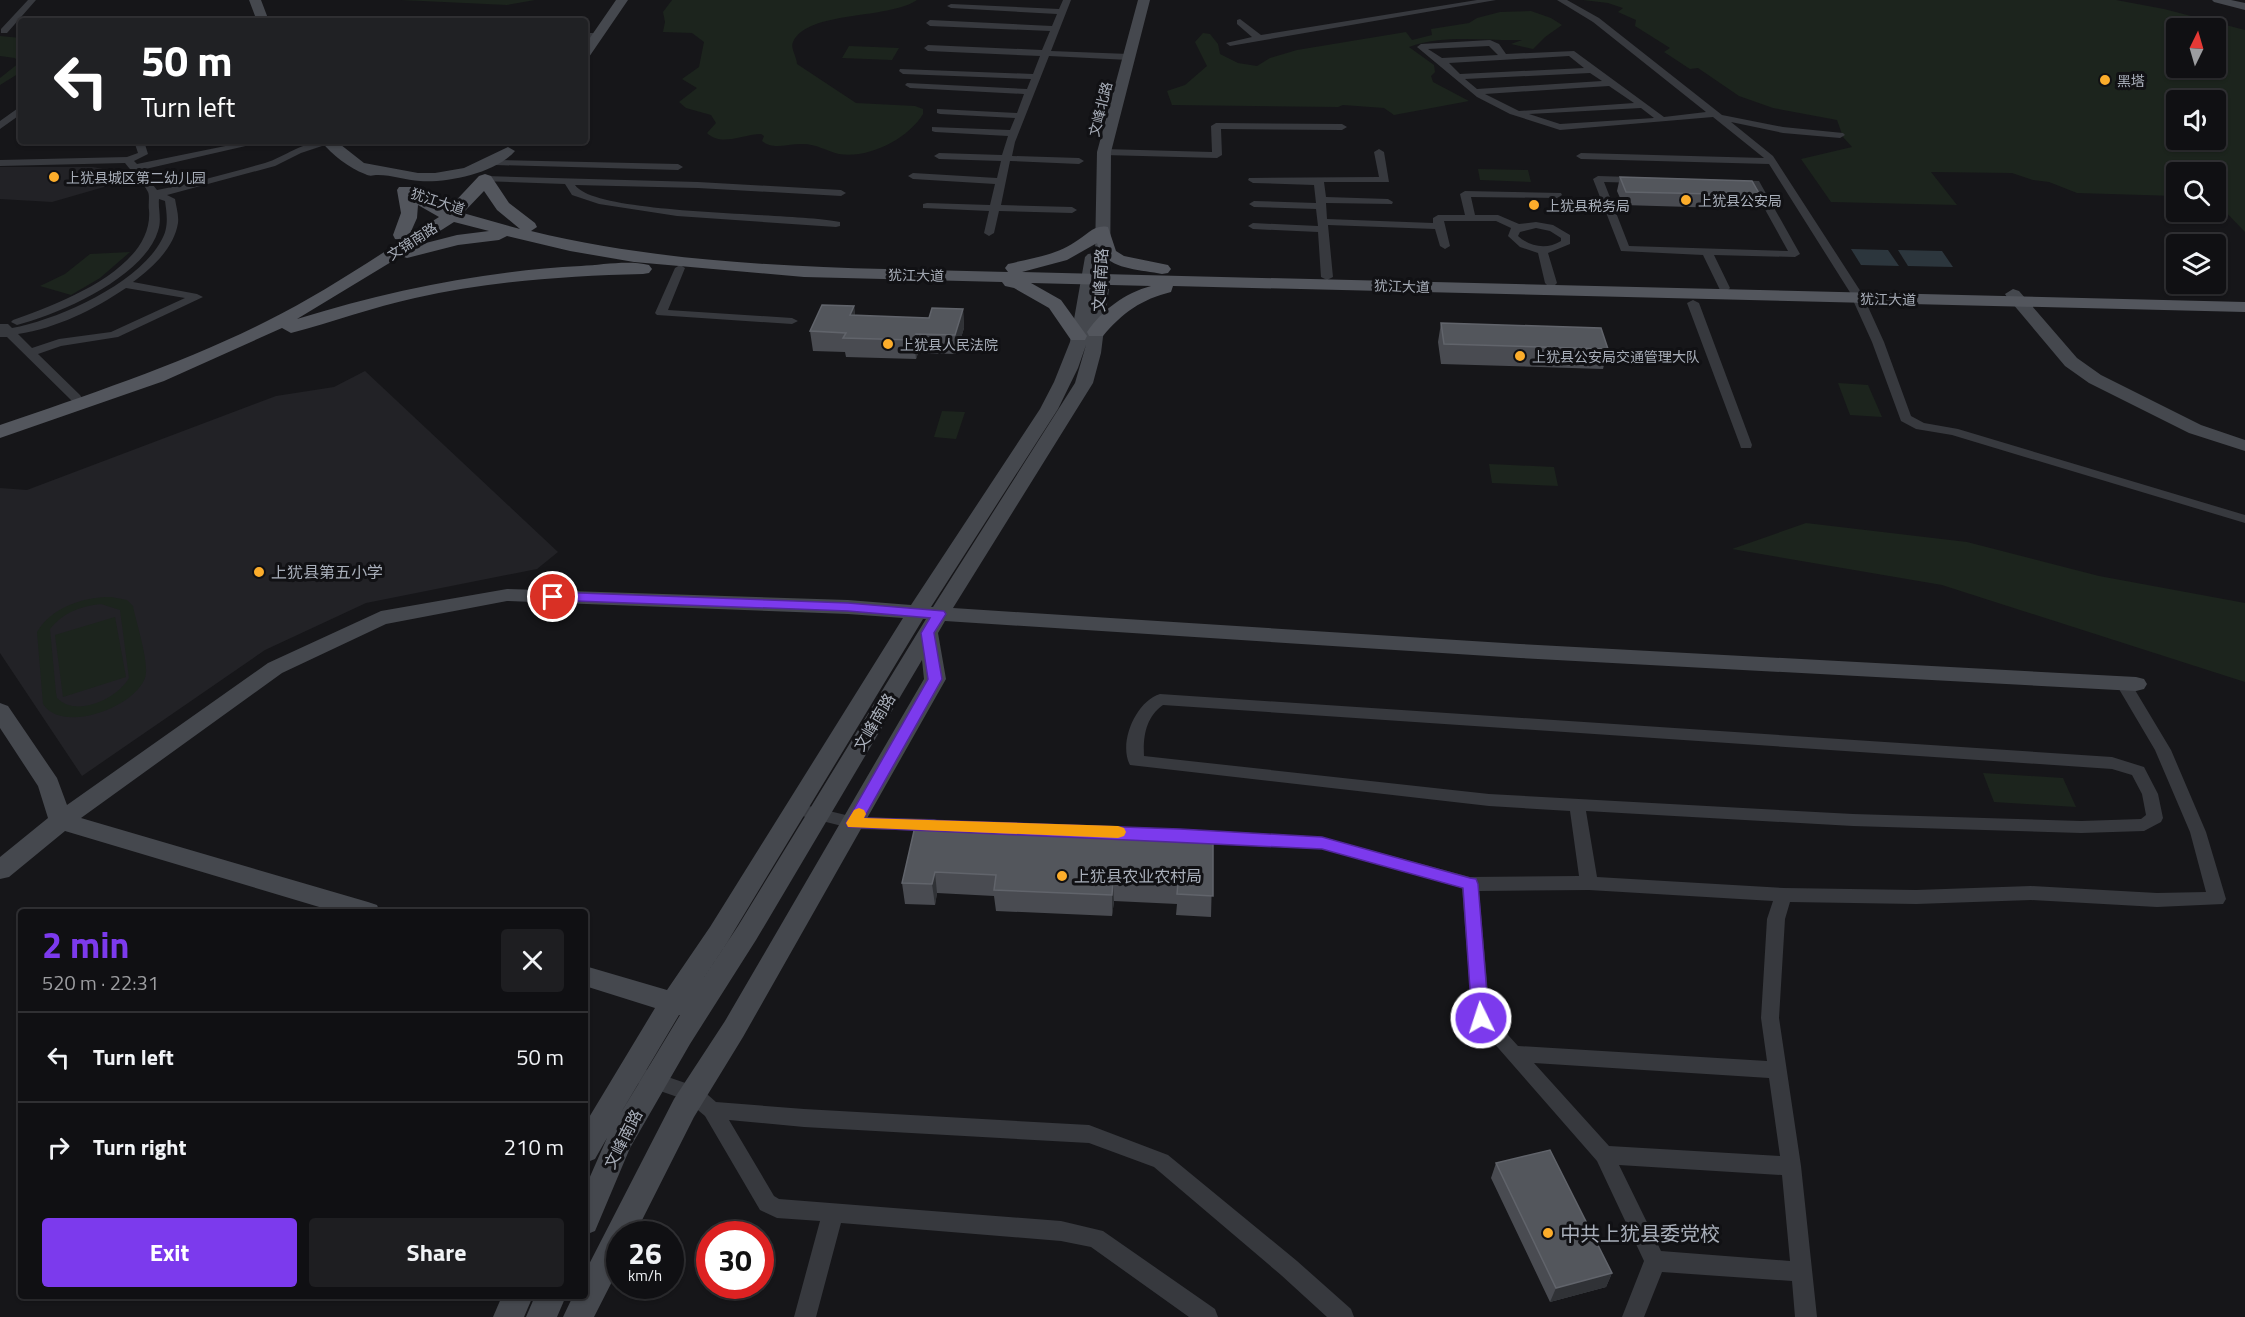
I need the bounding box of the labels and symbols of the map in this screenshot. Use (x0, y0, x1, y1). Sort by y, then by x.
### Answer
north arrow (2166, 18, 2226, 78)
place label: 黑塔 (2117, 70, 2145, 91)
marker: 黑塔 (2098, 73, 2112, 87)
street label: 文峰北路 (1083, 79, 1117, 139)
place label: 上犹县城区第二幼儿园 (66, 167, 206, 188)
marker: 上犹县城区第二幼儿园 (47, 170, 61, 184)
street label: 犹江大道 (408, 182, 468, 220)
place label: 上犹县公安局 (1698, 190, 1782, 211)
marker: 上犹县公安局 (1679, 193, 1693, 207)
place label: 上犹县税务局 (1546, 195, 1630, 216)
marker: 上犹县税务局 (1527, 198, 1541, 212)
street label: 文锦南路 (383, 217, 441, 265)
street label: 文峰南路 (1086, 247, 1114, 313)
street label: 犹江大道 (888, 264, 944, 286)
street label: 犹江大道 (1374, 275, 1430, 297)
street label: 犹江大道 (1860, 288, 1916, 310)
place label: 上犹县人民法院 (900, 334, 998, 355)
marker: 上犹县人民法院 (881, 337, 895, 351)
place label: 上犹县公安局交通管理大队 (1532, 346, 1700, 367)
marker: 上犹县公安局交通管理大队 (1513, 349, 1527, 363)
place label: 上犹县第五小学 (271, 560, 383, 584)
marker: 上犹县第五小学 (252, 565, 266, 579)
pin (527, 571, 578, 622)
street label: 文峰南路 (847, 688, 901, 756)
place label: 上犹县农业农村局 (1074, 864, 1202, 888)
marker: 上犹县农业农村局 (1055, 869, 1069, 883)
position arrow (1449, 986, 1513, 1050)
street label: 文峰南路 (598, 1105, 648, 1173)
place label: 中共上犹县委党校 (1560, 1218, 1720, 1249)
speed limit sign: 30 (696, 1221, 774, 1299)
marker: 中共上犹县委党校 (1541, 1226, 1555, 1240)

